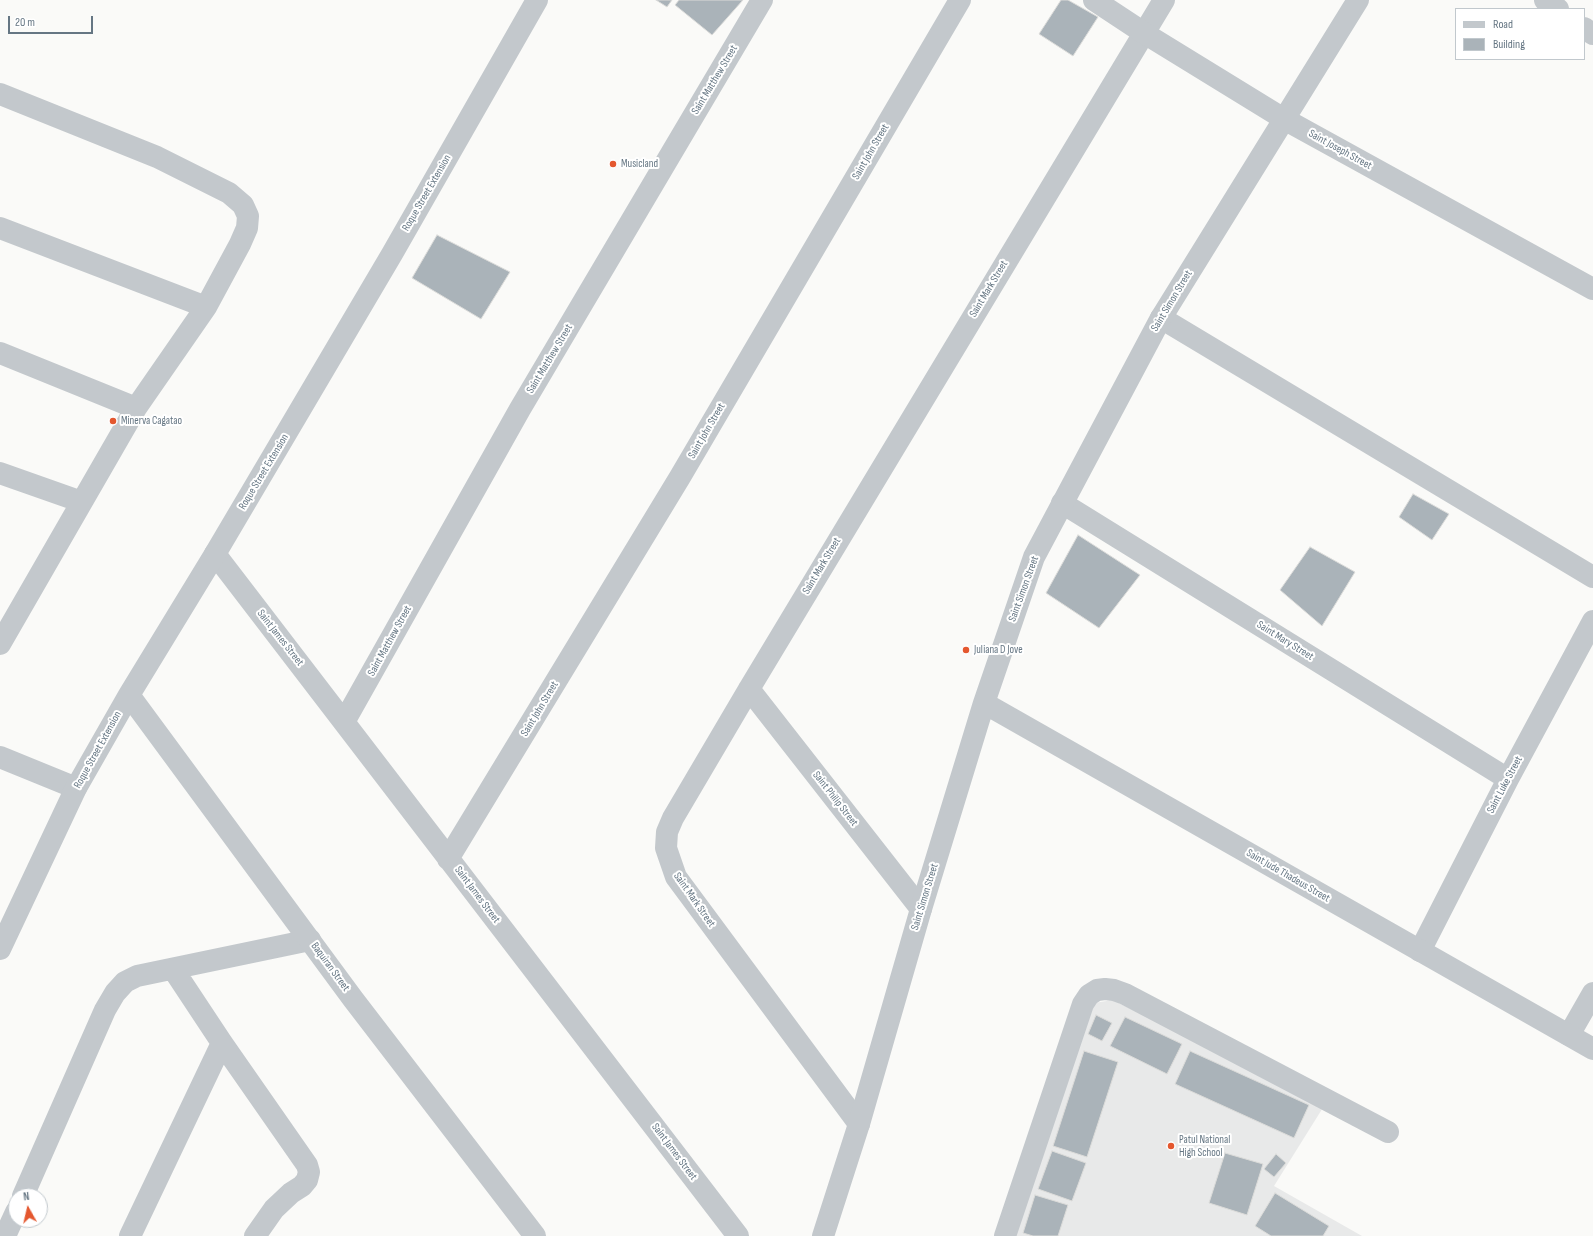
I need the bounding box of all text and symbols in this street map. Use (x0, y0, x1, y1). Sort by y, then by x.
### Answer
scale bar (10, 8, 95, 34)
legend (1455, 8, 1585, 60)
text: 20 m (15, 15, 35, 30)
text: Road (1493, 17, 1513, 32)
text: Building (1493, 37, 1525, 52)
street label: Saint Matthew Street (689, 43, 741, 117)
street label: Saint John Street (850, 122, 892, 182)
street label: Saint Joseph Street (1306, 127, 1374, 173)
street label: Roque Street Extension (400, 152, 454, 234)
place label: Musicland (621, 157, 658, 171)
marker: Musicland (608, 159, 618, 169)
street label: Saint Mark Street (967, 258, 1011, 320)
street label: Saint Simon Street (1149, 268, 1195, 334)
street label: Saint Matthew Street (524, 322, 576, 396)
street label: Saint John Street (686, 401, 728, 461)
place label: Minerva Cagatao (121, 414, 182, 428)
marker: Minerva Cagatao (108, 416, 118, 426)
street label: Roque Street Extension (236, 432, 292, 512)
street label: Saint Mark Street (800, 535, 844, 597)
street label: Saint Simon Street (1006, 554, 1042, 624)
street label: Saint Matthew Street (365, 603, 415, 679)
street label: Saint James Street (254, 607, 306, 669)
street label: Saint Mary Street (1254, 618, 1316, 664)
place label: Juliana D Jove (974, 643, 1023, 657)
marker: Juliana D Jove (961, 645, 971, 655)
street label: Saint John Street (518, 679, 562, 739)
street label: Roque Street Extension (71, 709, 125, 791)
street label: Saint Luke Street (1484, 754, 1526, 816)
street label: Saint Philip Street (809, 769, 861, 829)
street label: Saint Jude Thadeus Street (1244, 847, 1332, 905)
street label: Saint Simon Street (909, 862, 941, 932)
street label: Saint James Street (451, 864, 503, 926)
street label: Saint Mark Street (670, 870, 718, 930)
street label: Baquiran Street (308, 940, 352, 994)
street label: Saint James Street (648, 1121, 700, 1183)
place label: Patul National High School (1179, 1133, 1230, 1159)
marker: Patul National High School (1166, 1141, 1176, 1151)
north arrow (8, 1188, 48, 1228)
text: N (23, 1190, 30, 1203)

